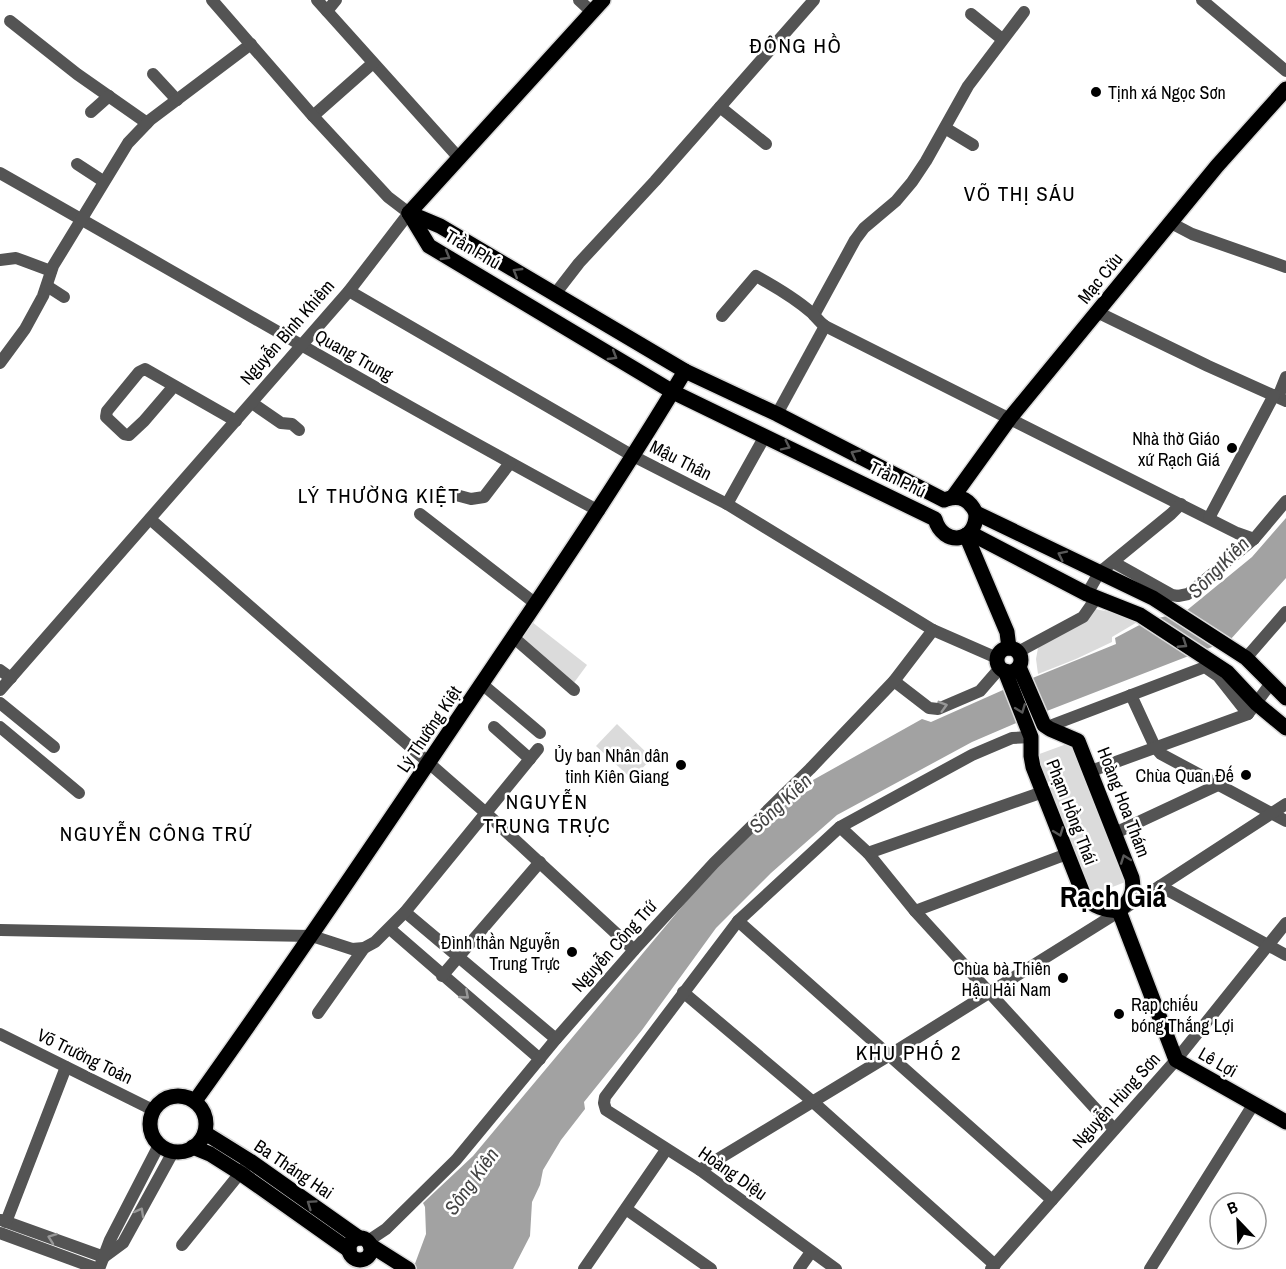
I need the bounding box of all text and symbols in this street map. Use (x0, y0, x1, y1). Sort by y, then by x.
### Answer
district label: ĐÔNG HỒ (750, 31, 842, 60)
place label: Tịnh xá Ngọc Sơn (1108, 80, 1226, 105)
marker: Tịnh xá Ngọc Sơn (1089, 85, 1103, 99)
district label: VÕ THỊ SÁU (964, 179, 1076, 208)
street label: Trần Phú (441, 223, 505, 275)
street label: Mạc Cửu (1072, 247, 1128, 309)
one-way arrow (440, 249, 450, 260)
one-way arrow (513, 268, 523, 279)
street label: Nguyễn Bỉnh Khiêm (234, 274, 340, 390)
street label: Quang Trung (310, 323, 398, 387)
one-way arrow (607, 348, 618, 359)
place label: Nhà thờ Giáo xứ Rạch Giá (1132, 426, 1220, 472)
street label: Mậu Thân (646, 434, 716, 486)
one-way arrow (779, 439, 790, 450)
marker: Nhà thờ Giáo xứ Rạch Giá (1225, 441, 1239, 455)
one-way arrow (850, 450, 861, 462)
street label: Trần Phú (865, 455, 931, 503)
district label: LÝ THƯỜNG KIỆT (298, 481, 460, 510)
water label: Sông Kiên (1181, 530, 1255, 604)
one-way arrow (1058, 551, 1069, 563)
one-way arrow (1177, 637, 1188, 648)
street label: Lý Thường Kiệt (391, 681, 467, 777)
one-way arrow (938, 700, 948, 713)
one-way arrow (1013, 703, 1026, 714)
place label: Ủy ban Nhân dân tỉnh Kiên Giang (554, 743, 670, 789)
street label: Hoàng Hoa Thám (1092, 743, 1156, 861)
street label: Phạm Hồng Thái (1040, 756, 1104, 868)
marker: Ủy ban Nhân dân tỉnh Kiên Giang (674, 758, 688, 772)
place label: Chùa Quan Đế (1136, 763, 1234, 788)
water label: Sông Kiên (743, 767, 817, 839)
marker: Chùa Quan Đế (1239, 768, 1253, 782)
district label: NGUYỄN TRUNG TRỰC (483, 787, 611, 840)
district label: NGUYỄN CÔNG TRỨ (60, 819, 252, 848)
one-way arrow (1052, 826, 1064, 837)
one-way arrow (1119, 854, 1132, 865)
district label: Rạch Giá (1060, 876, 1167, 916)
street label: Nguyễn Công Trứ (566, 894, 663, 997)
place label: Đình thần Nguyễn Trung Trực (441, 930, 560, 976)
marker: Đình thần Nguyễn Trung Trực (565, 945, 579, 959)
place label: Chùa bà Thiên Hậu Hải Nam (954, 956, 1051, 1002)
marker: Chùa bà Thiên Hậu Hải Nam (1056, 971, 1070, 985)
one-way arrow (458, 988, 469, 999)
place label: Rạp chiếu bóng Thắng Lợi (1131, 992, 1234, 1038)
marker: Rạp chiếu bóng Thắng Lợi (1112, 1007, 1126, 1021)
street label: Võ Trường Toản (33, 1022, 137, 1090)
district label: KHU PHỐ 2 (856, 1038, 962, 1067)
street label: Lê Lợi (1194, 1041, 1242, 1083)
street label: Nguyễn Hùng Sơn (1066, 1047, 1166, 1153)
street label: Ba Tháng Hai (249, 1133, 339, 1205)
street label: Hoàng Diệu (694, 1140, 772, 1206)
water label: Sông Kiên (438, 1142, 504, 1220)
north arrow (1208, 1191, 1268, 1251)
text: B (1223, 1195, 1241, 1219)
one-way arrow (307, 1200, 318, 1211)
one-way arrow (133, 1208, 144, 1218)
one-way arrow (47, 1233, 58, 1246)

